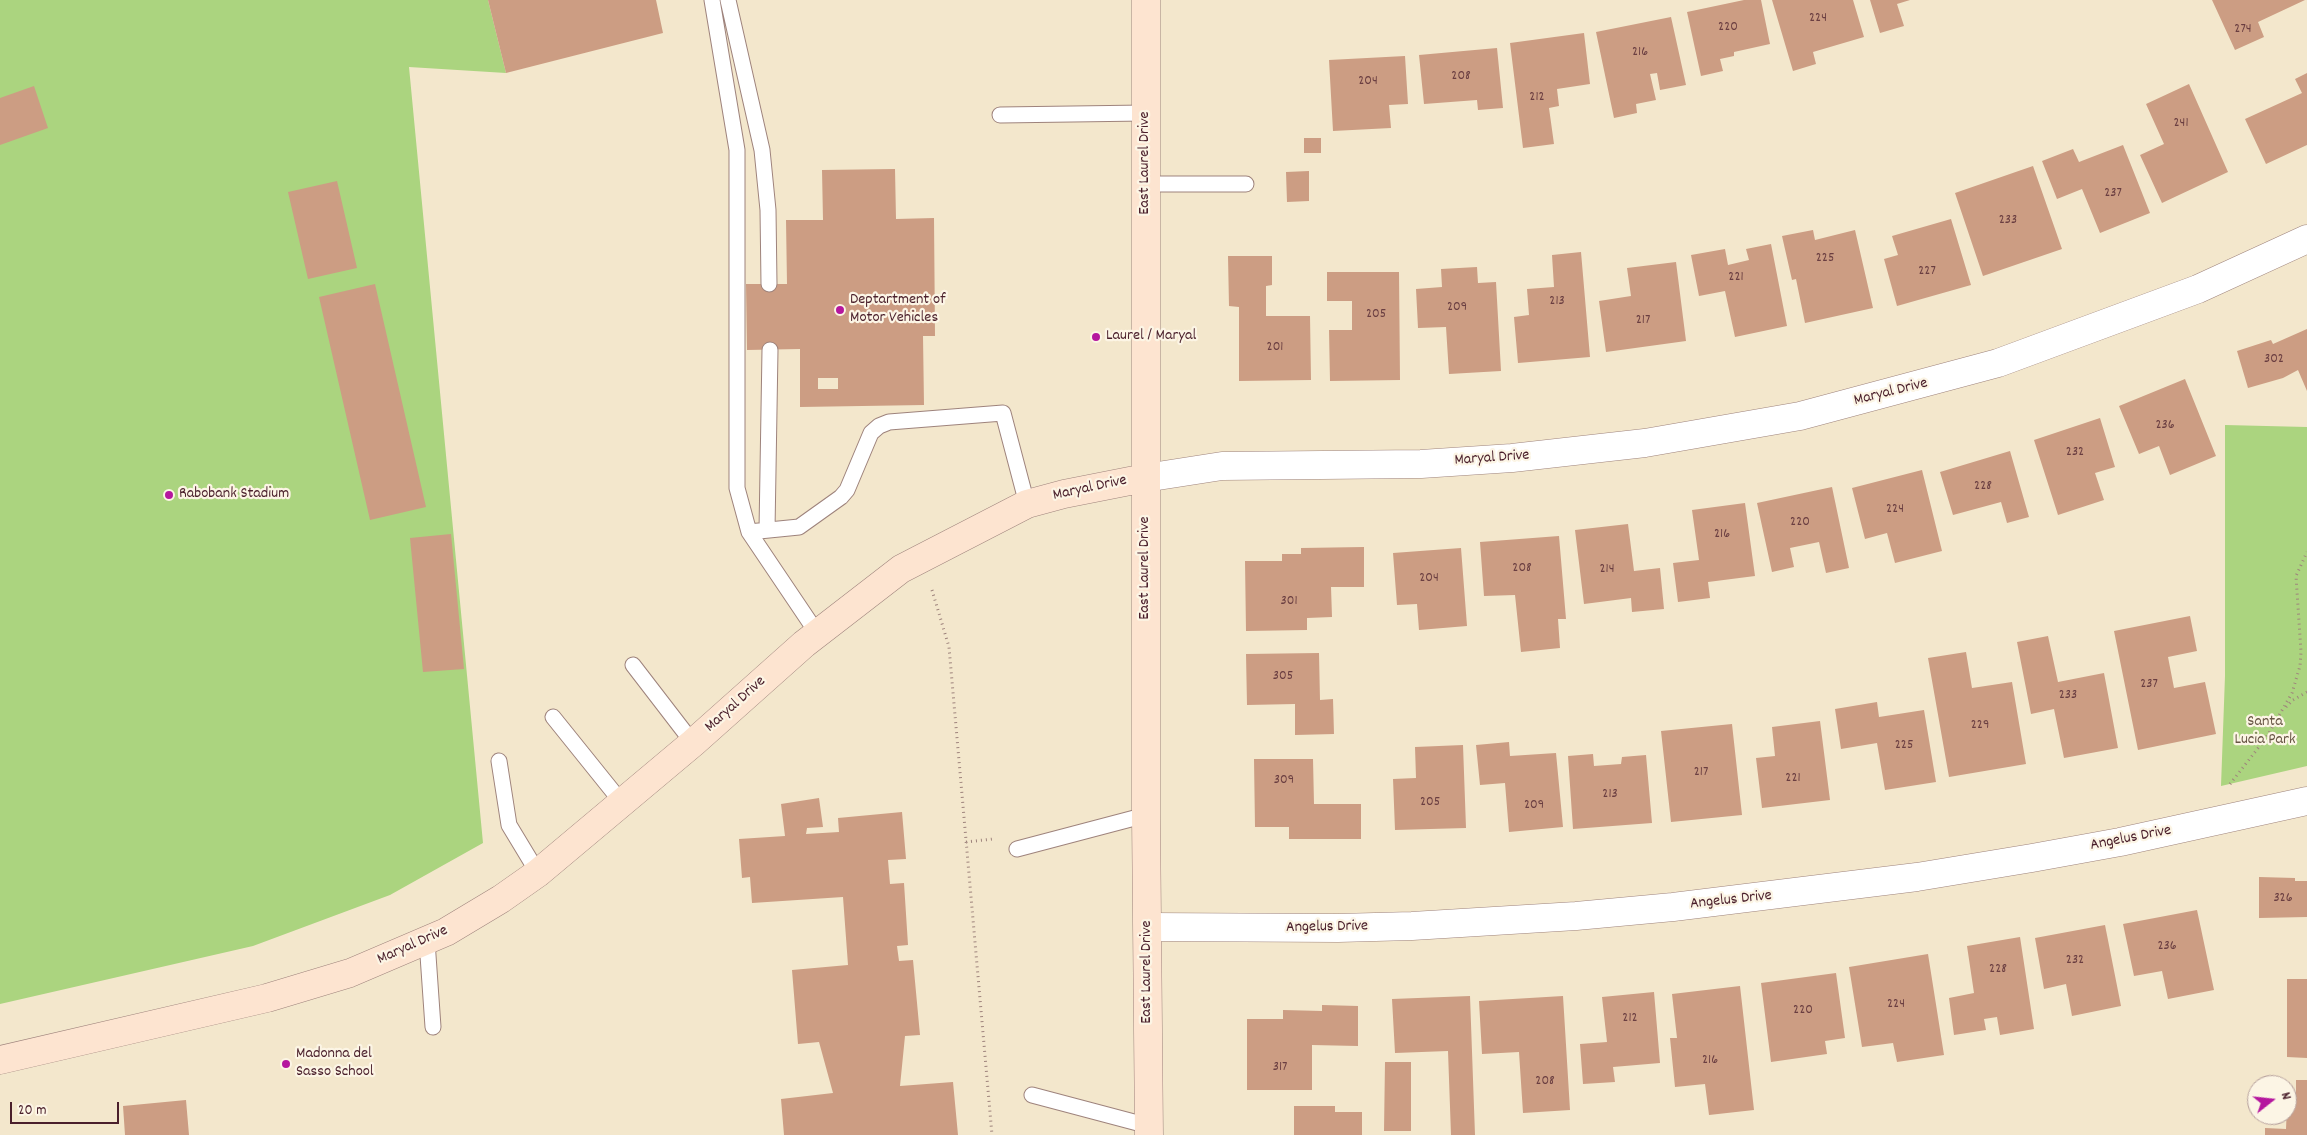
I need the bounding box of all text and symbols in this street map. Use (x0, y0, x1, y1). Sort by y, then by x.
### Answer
house number: 224 (1809, 11, 1827, 27)
house number: 220 (1718, 20, 1738, 36)
house number: 274 (2234, 22, 2252, 38)
house number: 216 (1632, 45, 1648, 61)
house number: 208 (1451, 69, 1471, 85)
house number: 204 (1358, 74, 1378, 90)
house number: 212 (1529, 90, 1545, 106)
street label: East Laurel Drive (1136, 111, 1156, 215)
house number: 241 (2174, 116, 2188, 132)
house number: 237 (2104, 186, 2122, 202)
house number: 233 (1999, 213, 2017, 229)
house number: 225 (1816, 251, 1834, 267)
house number: 227 (1918, 264, 1936, 280)
house number: 221 (1728, 270, 1744, 286)
place label: Deptartment of Motor Vehicles (850, 291, 946, 329)
house number: 213 (1549, 294, 1565, 310)
house number: 209 (1447, 300, 1467, 316)
marker: Deptartment of Motor Vehicles (834, 304, 846, 316)
house number: 205 (1366, 307, 1386, 323)
house number: 217 (1636, 313, 1650, 329)
place label: Laurel / Maryal (1106, 327, 1196, 347)
marker: Laurel / Maryal (1090, 331, 1102, 343)
house number: 201 (1267, 340, 1283, 356)
house number: 302 (2264, 352, 2284, 368)
street label: Maryal Drive (1852, 375, 1930, 411)
house number: 236 (2155, 418, 2175, 434)
house number: 232 (2066, 445, 2084, 461)
street label: Maryal Drive (1454, 447, 1530, 471)
street label: Maryal Drive (1051, 472, 1129, 506)
house number: 228 (1974, 479, 1992, 495)
place label: Rabobank Stadium (179, 485, 289, 505)
marker: Rabobank Stadium (163, 489, 175, 501)
house number: 224 (1886, 502, 1904, 518)
house number: 220 (1790, 515, 1810, 531)
street label: East Laurel Drive (1136, 516, 1156, 620)
house number: 216 (1714, 527, 1730, 543)
house number: 208 (1512, 561, 1532, 577)
house number: 214 (1600, 562, 1614, 578)
house number: 204 (1419, 571, 1439, 587)
house number: 301 (1281, 594, 1297, 610)
house number: 305 (1273, 669, 1293, 685)
street label: Maryal Drive (702, 673, 770, 737)
house number: 237 (2140, 677, 2158, 693)
house number: 233 (2059, 688, 2077, 704)
park label: Santa Lucia Park (2234, 713, 2296, 751)
house number: 229 (1971, 718, 1989, 734)
house number: 225 (1895, 738, 1913, 754)
house number: 217 (1694, 765, 1708, 781)
house number: 221 (1785, 771, 1801, 787)
house number: 309 (1274, 773, 1294, 789)
house number: 213 (1602, 787, 1618, 803)
house number: 205 (1420, 795, 1440, 811)
house number: 209 (1524, 798, 1544, 814)
street label: Angelus Drive (2089, 822, 2173, 856)
street label: Angelus Drive (1689, 887, 1773, 915)
house number: 326 (2273, 891, 2293, 907)
street label: Angelus Drive (1286, 918, 1368, 938)
street label: East Laurel Drive (1138, 920, 1158, 1024)
street label: Maryal Drive (375, 922, 451, 970)
house number: 236 (2157, 939, 2177, 955)
house number: 232 (2066, 953, 2084, 969)
house number: 228 (1989, 962, 2007, 978)
house number: 224 (1887, 997, 1905, 1013)
house number: 220 (1793, 1003, 1813, 1019)
house number: 212 (1622, 1011, 1638, 1027)
place label: Madonna del Sasso School (296, 1045, 374, 1083)
house number: 216 (1702, 1053, 1718, 1069)
marker: Madonna del Sasso School (280, 1058, 292, 1070)
house number: 317 (1273, 1060, 1287, 1076)
house number: 208 (1535, 1074, 1555, 1090)
north arrow (2247, 1075, 2297, 1125)
text: N (2275, 1090, 2296, 1102)
scale bar (12, 1092, 121, 1124)
text: 20 m (18, 1100, 46, 1122)

